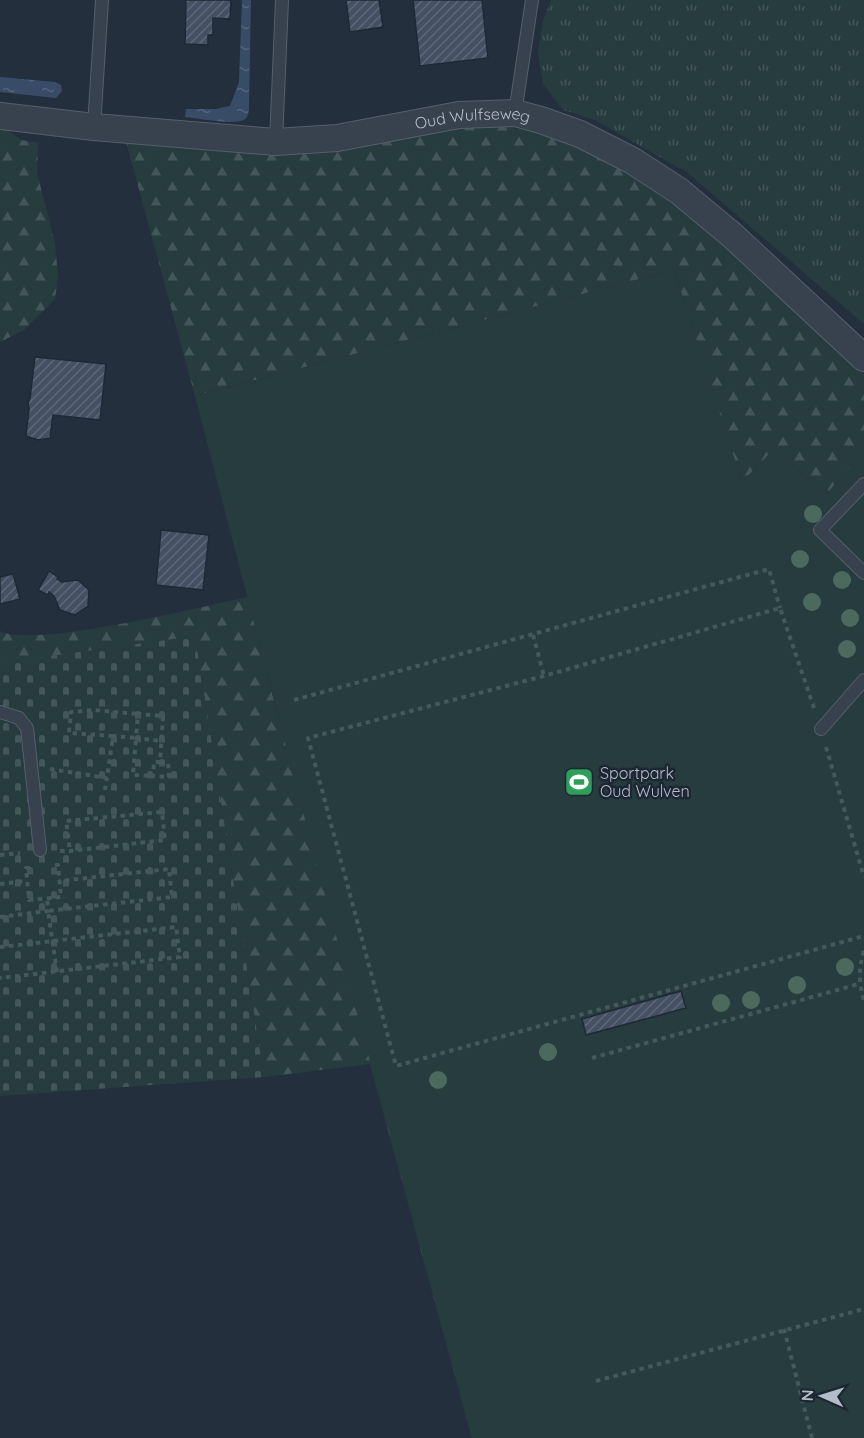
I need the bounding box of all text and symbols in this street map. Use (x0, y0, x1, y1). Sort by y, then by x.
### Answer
street label: Oud Wulfseweg (413, 103, 533, 133)
place label: Sportpark Oud Wulven (600, 763, 690, 801)
sports icon: Sportpark Oud Wulven (563, 766, 595, 798)
north arrow (792, 1366, 852, 1426)
text: N (797, 1389, 817, 1402)

